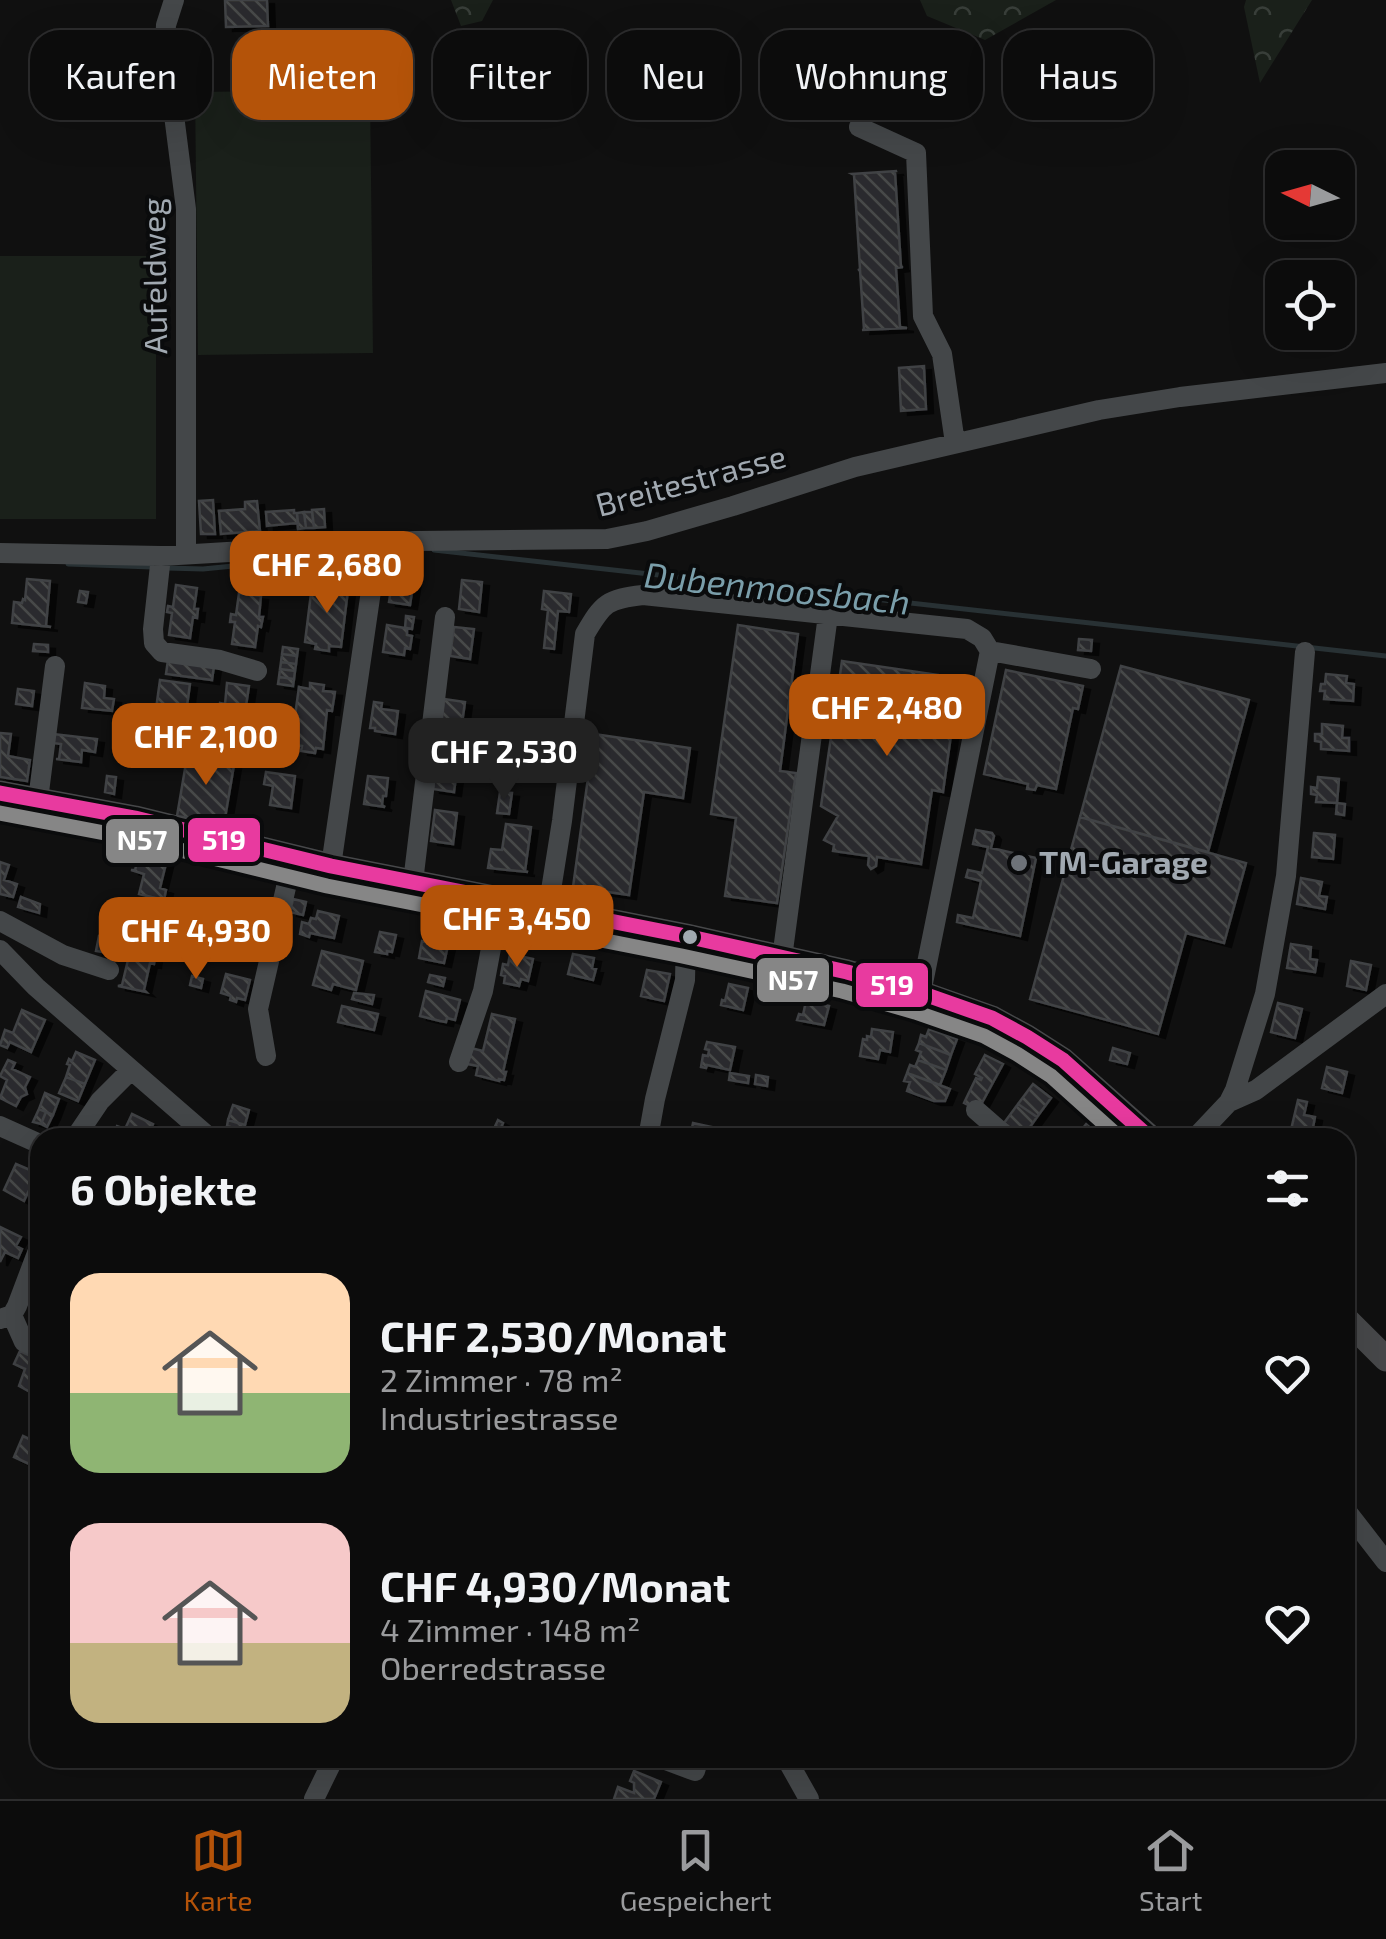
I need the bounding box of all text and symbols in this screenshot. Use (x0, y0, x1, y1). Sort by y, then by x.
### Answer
chip: Kaufen (30, 30, 212, 120)
chip: Mieten (232, 30, 413, 120)
chip: Filter (433, 30, 587, 120)
chip: Neu (607, 30, 740, 120)
chip: Wohnung (760, 30, 983, 120)
chip: Haus (1003, 30, 1153, 120)
north arrow (1265, 150, 1355, 240)
map controls (1265, 150, 1355, 350)
street label: Aufeldweg (133, 197, 173, 355)
button: locate (1265, 260, 1355, 350)
street label: Breitestrasse (591, 435, 790, 523)
pin: CHF 2,680 (213, 531, 441, 616)
text: CHF 2,680 (252, 544, 402, 582)
water label: Dubenmoosbach (642, 552, 912, 622)
pin: CHF 2,480 (773, 674, 1001, 759)
text: CHF 2,480 (811, 687, 963, 725)
pin: CHF 2,100 (92, 703, 320, 788)
text: CHF 2,100 (134, 716, 278, 754)
pin: CHF 2,530 (390, 718, 618, 803)
text: CHF 2,530 (430, 731, 578, 769)
line badge: 519 (186, 816, 262, 864)
line badge: N57 (104, 817, 181, 865)
text: N57 (117, 822, 167, 856)
text: 519 (202, 822, 246, 856)
place label: TM-Garage (1039, 842, 1208, 880)
marker: TM-Garage (1008, 852, 1030, 874)
pin: CHF 3,450 (403, 885, 631, 970)
pin: CHF 4,930 (82, 897, 310, 982)
text: CHF 3,450 (442, 898, 592, 936)
text: CHF 4,930 (121, 910, 271, 948)
unlabelled marker (680, 927, 700, 947)
line badge: N57 (755, 956, 831, 1004)
line badge: 519 (854, 961, 930, 1009)
text: N57 (768, 962, 818, 996)
text: 519 (870, 967, 914, 1001)
icon: filters (1260, 1161, 1315, 1216)
text: 6 Objekte (70, 1163, 257, 1213)
text: CHF 2,530/Monat (380, 1310, 726, 1360)
icon: home (150, 1313, 270, 1433)
icon: heart (1260, 1346, 1315, 1401)
text: 2 Zimmer · 78 m² (380, 1360, 623, 1398)
text: Industriestrasse (380, 1398, 619, 1436)
text: CHF 4,930/Monat (380, 1560, 730, 1610)
icon: home (150, 1563, 270, 1683)
icon: heart (1260, 1596, 1315, 1651)
text: 4 Zimmer · 148 m² (380, 1610, 640, 1648)
text: Oberredstrasse (380, 1648, 606, 1686)
tab: Karte (184, 1823, 252, 1917)
tab: Gespeichert (620, 1823, 772, 1917)
tab: Start (1139, 1823, 1202, 1917)

